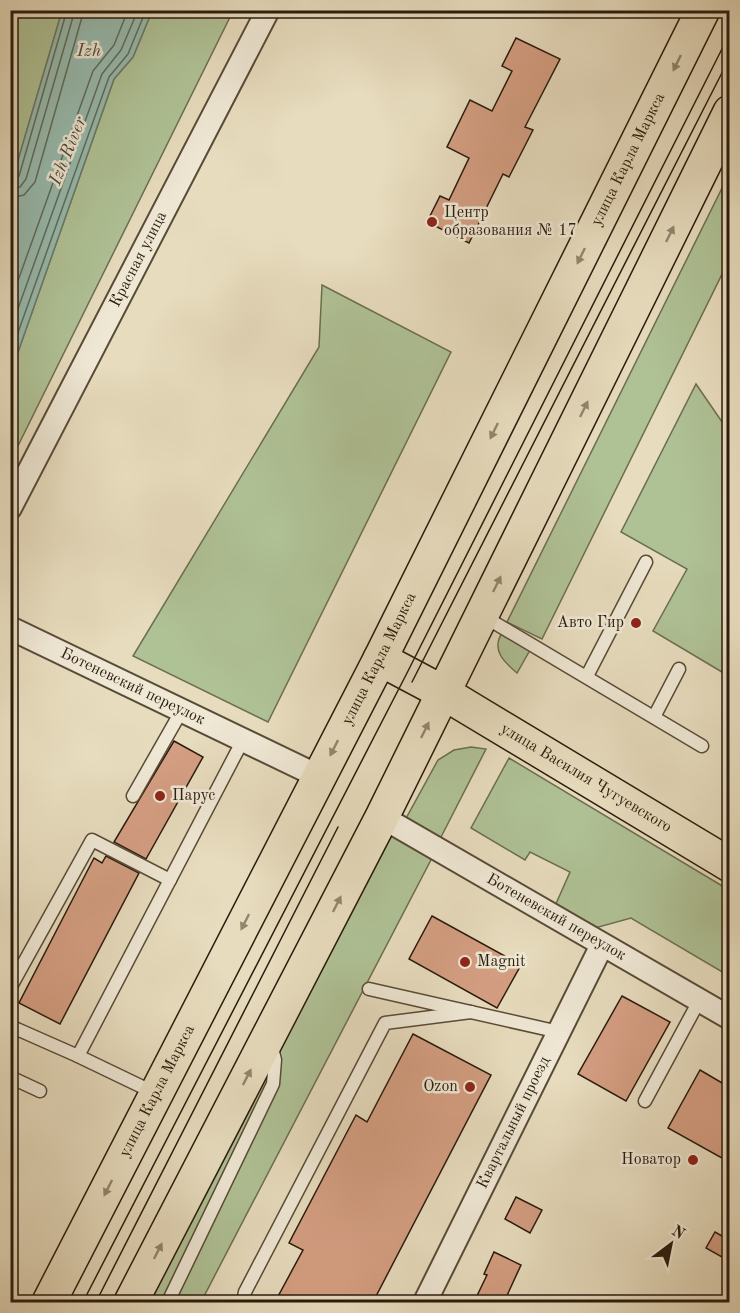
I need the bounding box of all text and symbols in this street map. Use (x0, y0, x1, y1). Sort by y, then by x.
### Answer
water label: Izh (76, 42, 101, 60)
one-way arrow (672, 54, 682, 71)
street label: улица Карла Маркса (589, 90, 668, 229)
water label: Izh River (46, 113, 90, 189)
place label: Центр образования № 17 (444, 205, 577, 239)
street label: Красная улица (107, 209, 170, 310)
marker: Центр образования № 17 (425, 215, 439, 229)
one-way arrow (665, 225, 674, 242)
one-way arrow (576, 248, 585, 265)
one-way arrow (579, 400, 588, 417)
one-way arrow (489, 422, 498, 439)
one-way arrow (493, 575, 502, 592)
street label: улица Карла Маркса (339, 590, 420, 728)
place label: Авто Гир (557, 615, 624, 631)
marker: Авто Гир (629, 616, 643, 630)
street label: Ботеневский переулок (58, 645, 207, 728)
street label: улица Василия Чугуевского (498, 721, 674, 836)
one-way arrow (421, 722, 430, 739)
one-way arrow (330, 740, 339, 757)
place label: Парус (172, 788, 215, 804)
marker: Парус (153, 789, 167, 803)
street label: Ботеневский переулок (484, 871, 629, 964)
one-way arrow (332, 895, 342, 912)
one-way arrow (240, 913, 250, 930)
place label: Magnit (477, 954, 526, 970)
marker: Magnit (458, 955, 472, 969)
street label: улица Карла Маркса (117, 1022, 198, 1160)
street label: Квартальный проезд (474, 1054, 553, 1191)
one-way arrow (243, 1069, 252, 1086)
place label: Ozon (423, 1079, 458, 1095)
marker: Ozon (463, 1080, 477, 1094)
place label: Новатор (621, 1152, 681, 1168)
marker: Новатор (686, 1153, 700, 1167)
one-way arrow (103, 1180, 112, 1197)
north arrow (641, 1214, 701, 1274)
text: N (668, 1223, 688, 1243)
one-way arrow (153, 1242, 163, 1259)

